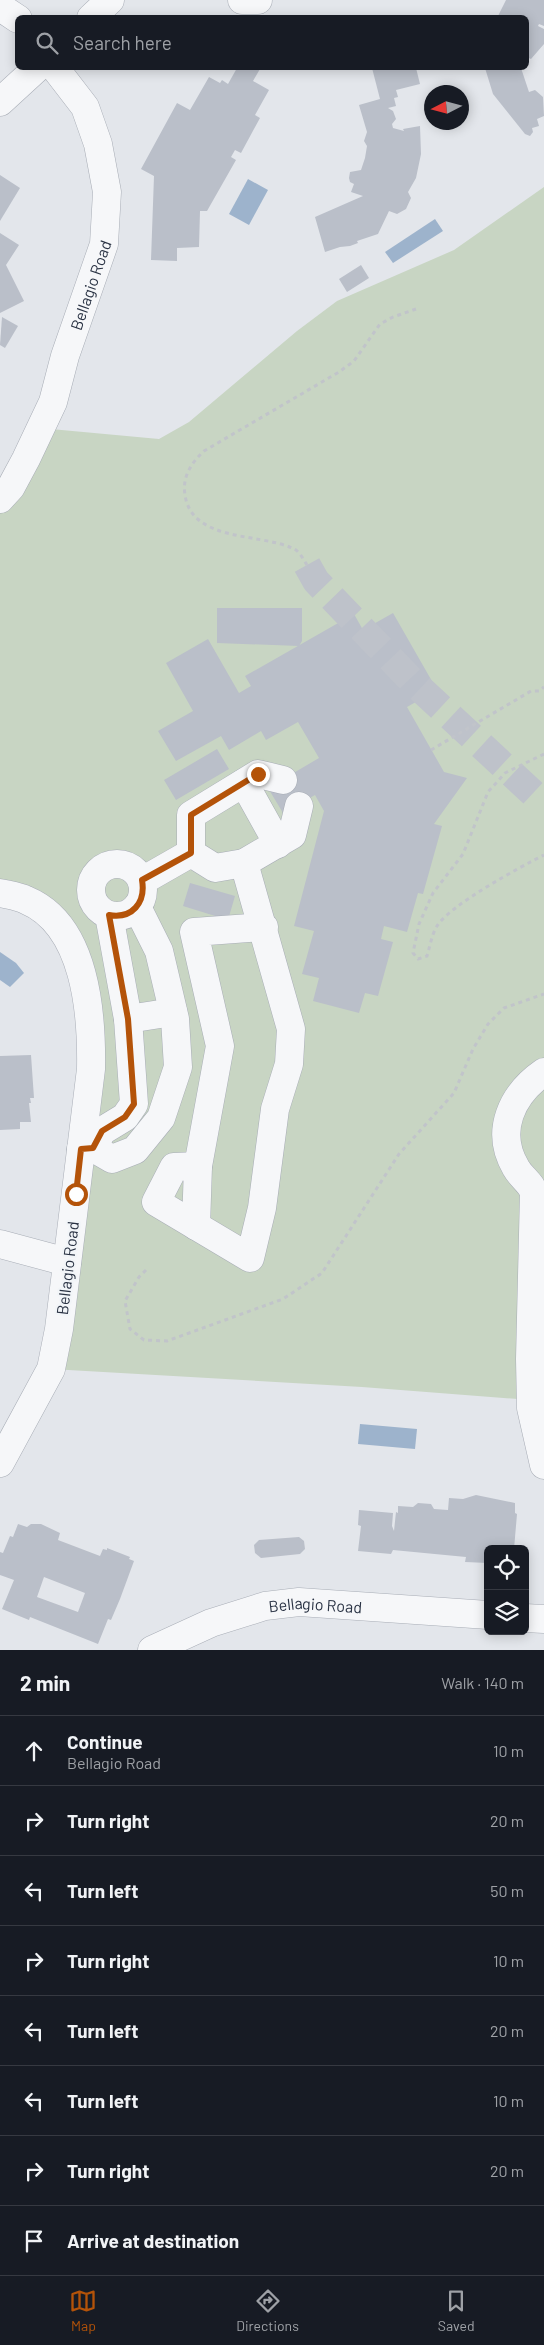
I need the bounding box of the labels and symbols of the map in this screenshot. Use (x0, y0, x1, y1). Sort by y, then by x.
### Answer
north arrow (424, 85, 469, 130)
street label: Bellagio Road (65, 237, 114, 332)
route end (247, 763, 270, 786)
route start (65, 1183, 88, 1206)
street label: Bellagio Road (52, 1220, 82, 1316)
street label: Bellagio Road (267, 1592, 363, 1616)

